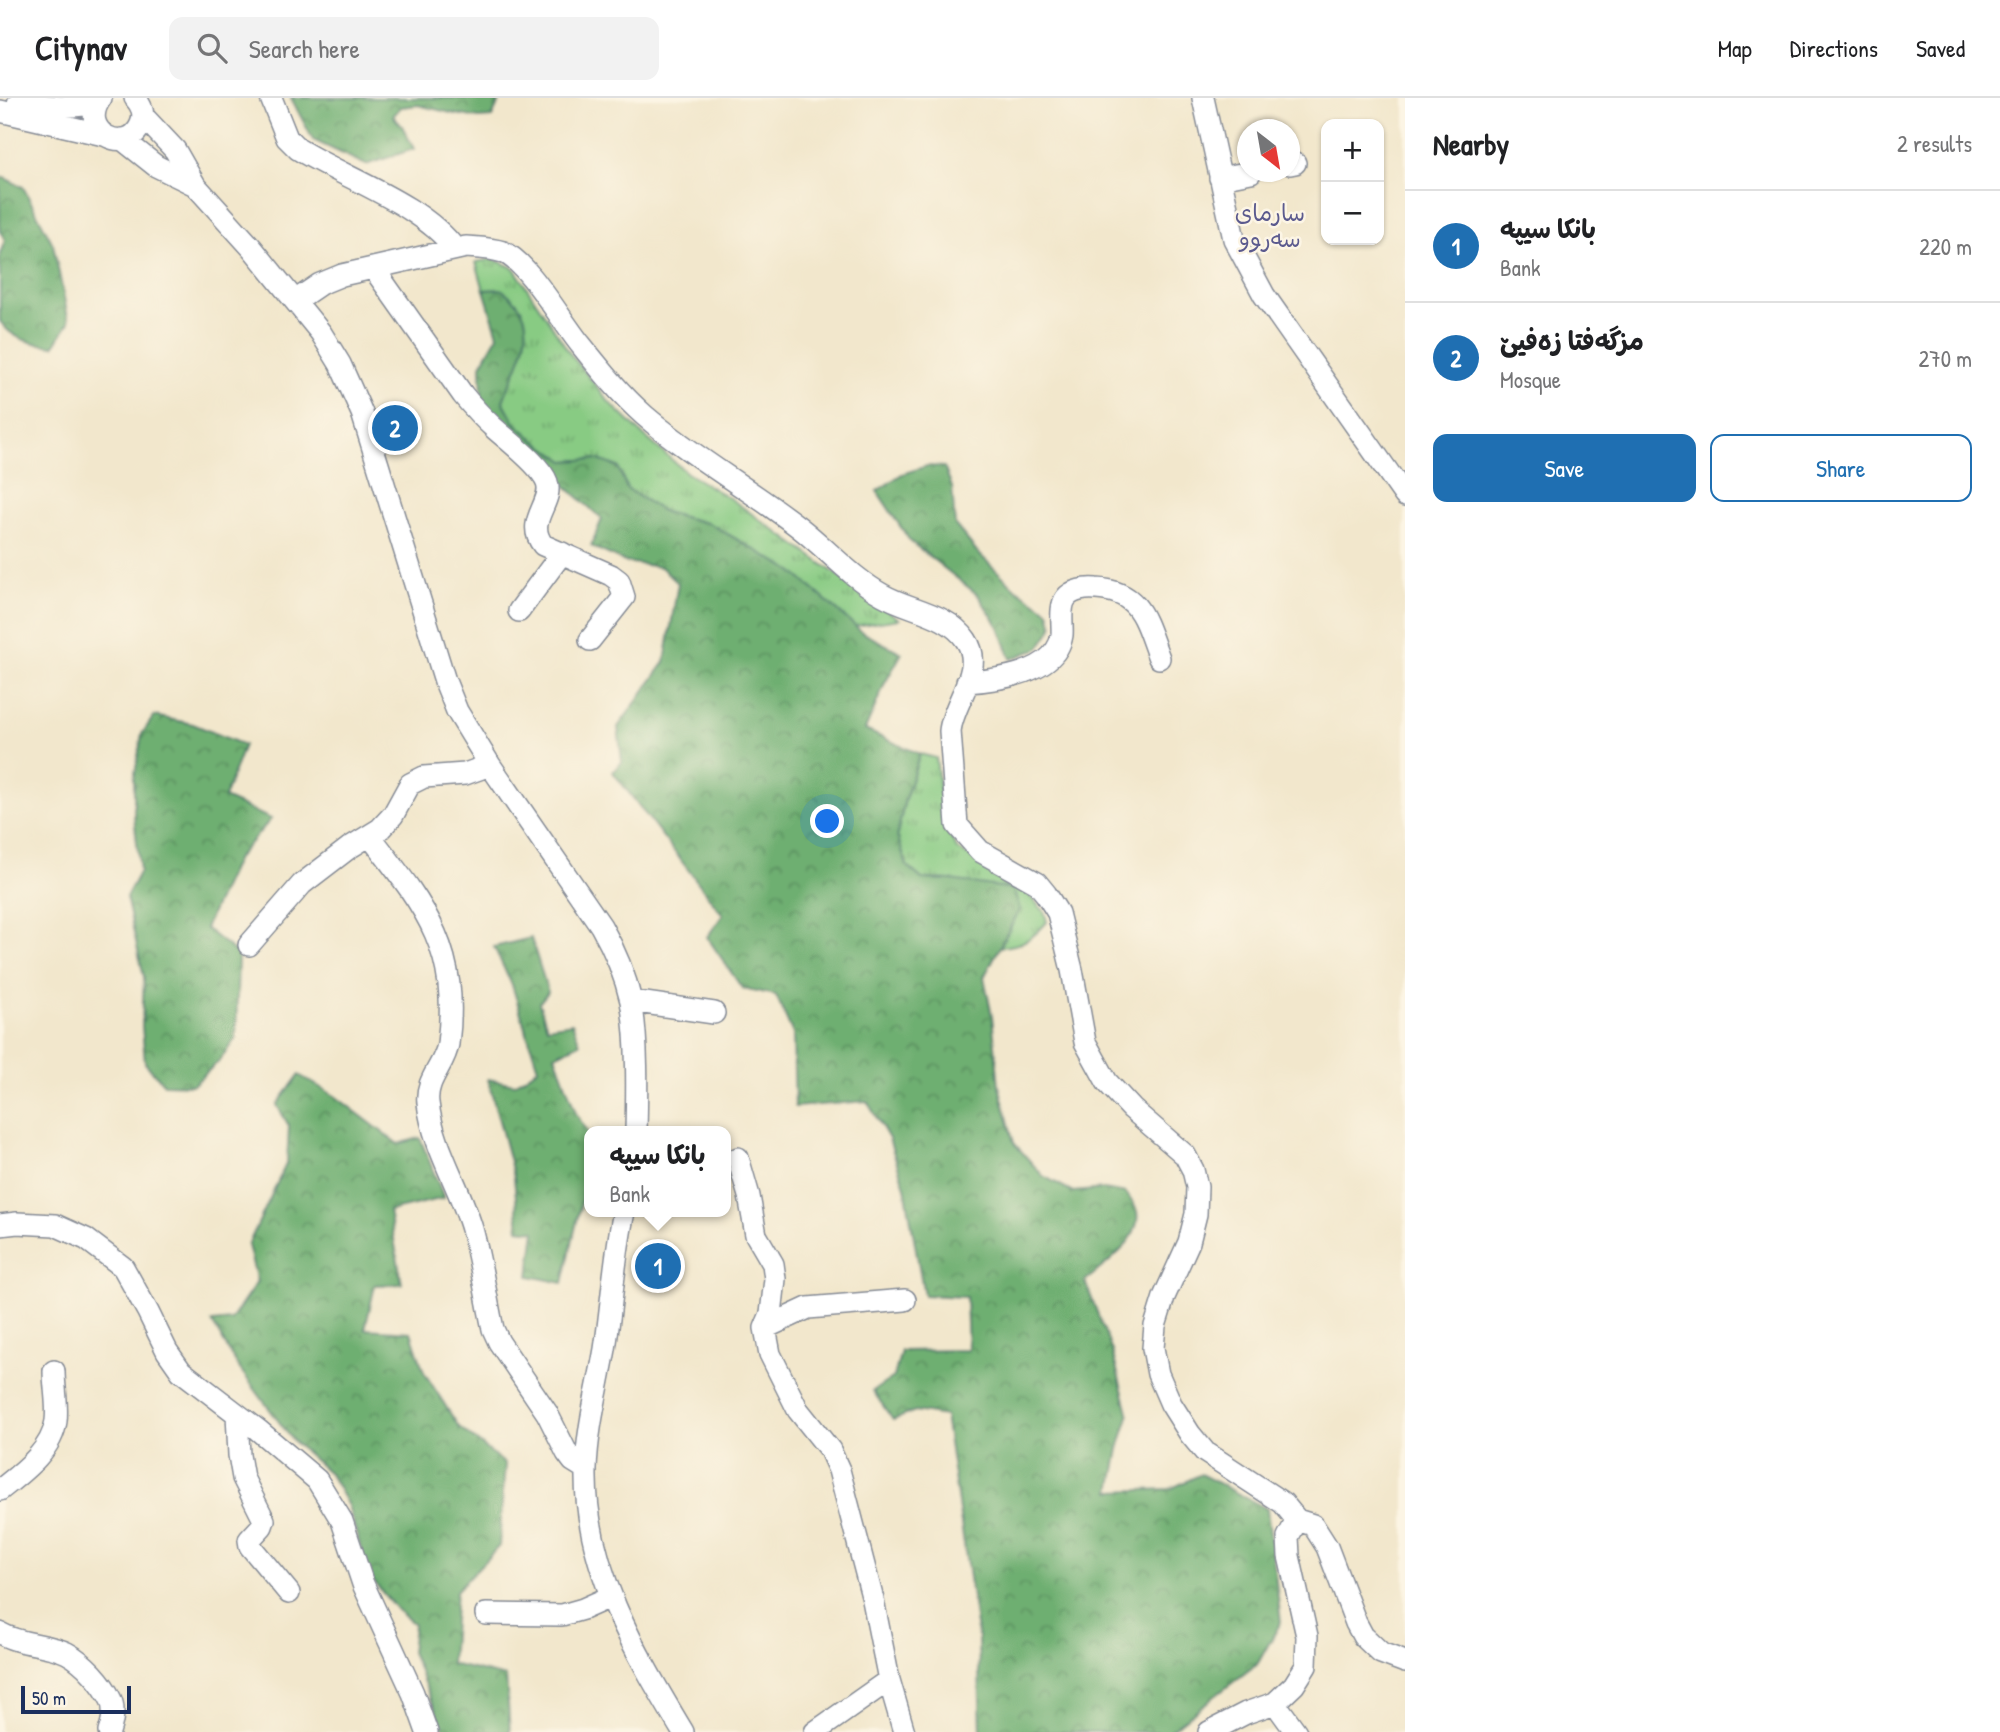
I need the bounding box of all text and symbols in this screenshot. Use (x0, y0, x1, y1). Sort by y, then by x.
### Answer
search box (169, 17, 659, 80)
text: Citynav (35, 26, 127, 70)
icon: search (193, 29, 231, 67)
text: Search here (249, 31, 360, 66)
text: Map (1718, 32, 1752, 64)
text: Directions (1790, 32, 1878, 64)
text: Saved (1916, 32, 1965, 64)
north arrow (1237, 119, 1300, 182)
map controls (1321, 119, 1384, 245)
button: + (1321, 119, 1384, 182)
text: Nearby (1433, 124, 1509, 164)
text: 2 results (1897, 128, 1972, 159)
button: − (1321, 182, 1384, 245)
district label: سارمای سەروو (1235, 197, 1305, 254)
text: بانکا سیپە (1500, 211, 1596, 246)
text: 1 (1452, 231, 1460, 262)
text: 220 m (1919, 231, 1972, 262)
text: Bank (1500, 252, 1541, 283)
text: مزگەفتا زەفیێ (1500, 323, 1644, 358)
text: 2 (1451, 343, 1461, 374)
text: 270 m (1919, 343, 1972, 374)
text: Mosque (1500, 364, 1561, 395)
pin: 2 (372, 402, 418, 454)
button: Save (1433, 434, 1696, 502)
button: Share (1710, 434, 1972, 502)
your location (810, 804, 844, 838)
popup (584, 1126, 731, 1217)
text: بانکا سیپە (610, 1137, 705, 1172)
text: Bank (610, 1178, 650, 1209)
pin: 1 (635, 1240, 681, 1292)
scale bar (21, 1683, 131, 1715)
text: 50 m (32, 1685, 66, 1711)

